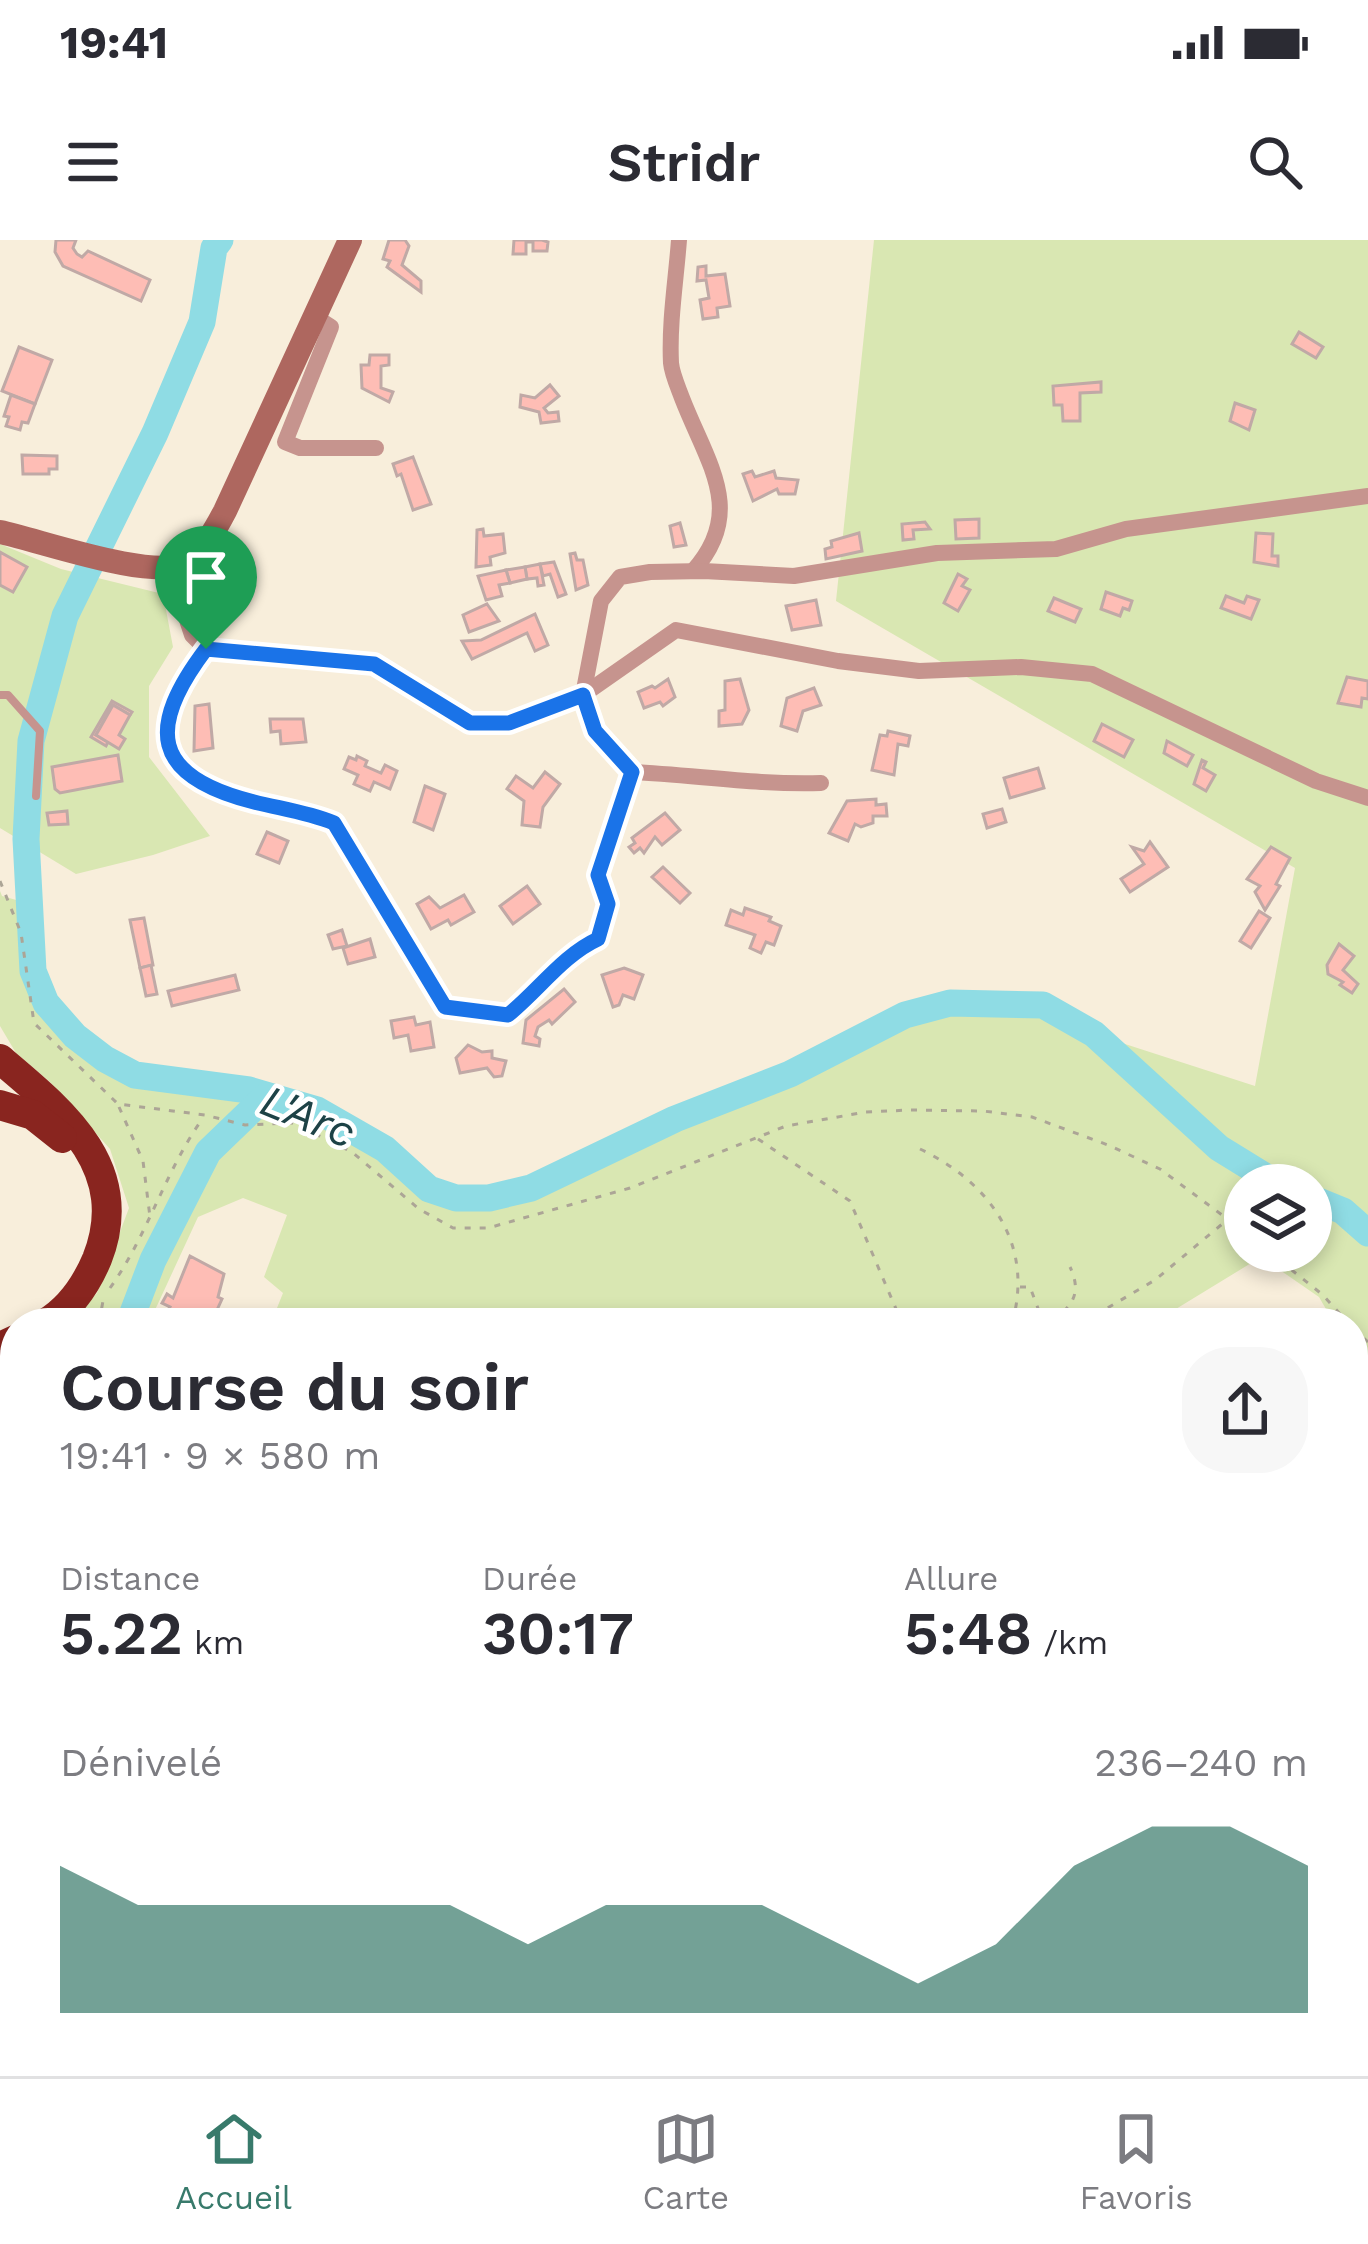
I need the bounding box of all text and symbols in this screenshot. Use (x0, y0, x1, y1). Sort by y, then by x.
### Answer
text: 19:41 (60, 16, 168, 69)
icon: menu (60, 129, 126, 195)
icon: search (1242, 129, 1308, 195)
text: Stridr (608, 131, 760, 194)
pin (155, 526, 257, 649)
icon: arrive (173, 544, 239, 610)
water label: L'Arc (253, 1073, 363, 1159)
map controls (1224, 1164, 1332, 1272)
button: layers (1224, 1164, 1332, 1272)
button: share (1182, 1347, 1308, 1473)
text: Course du soir (60, 1349, 529, 1426)
text: 19:41 · 9 × 580 m (60, 1433, 380, 1478)
text: Distance (60, 1559, 200, 1598)
text: Durée (482, 1559, 577, 1598)
text: Allure (904, 1559, 998, 1598)
text: 5.22 (60, 1598, 183, 1669)
text: 30:17 (482, 1598, 634, 1669)
text: 5:48 (904, 1598, 1032, 1669)
text: km (183, 1623, 244, 1662)
text: /km (1032, 1623, 1108, 1662)
text: Dénivelé (60, 1740, 222, 1785)
text: 236–240 m (1094, 1740, 1308, 1785)
tab: Accueil (175, 2106, 292, 2217)
tab: Carte (642, 2106, 729, 2217)
tab: Favoris (1080, 2106, 1193, 2217)

